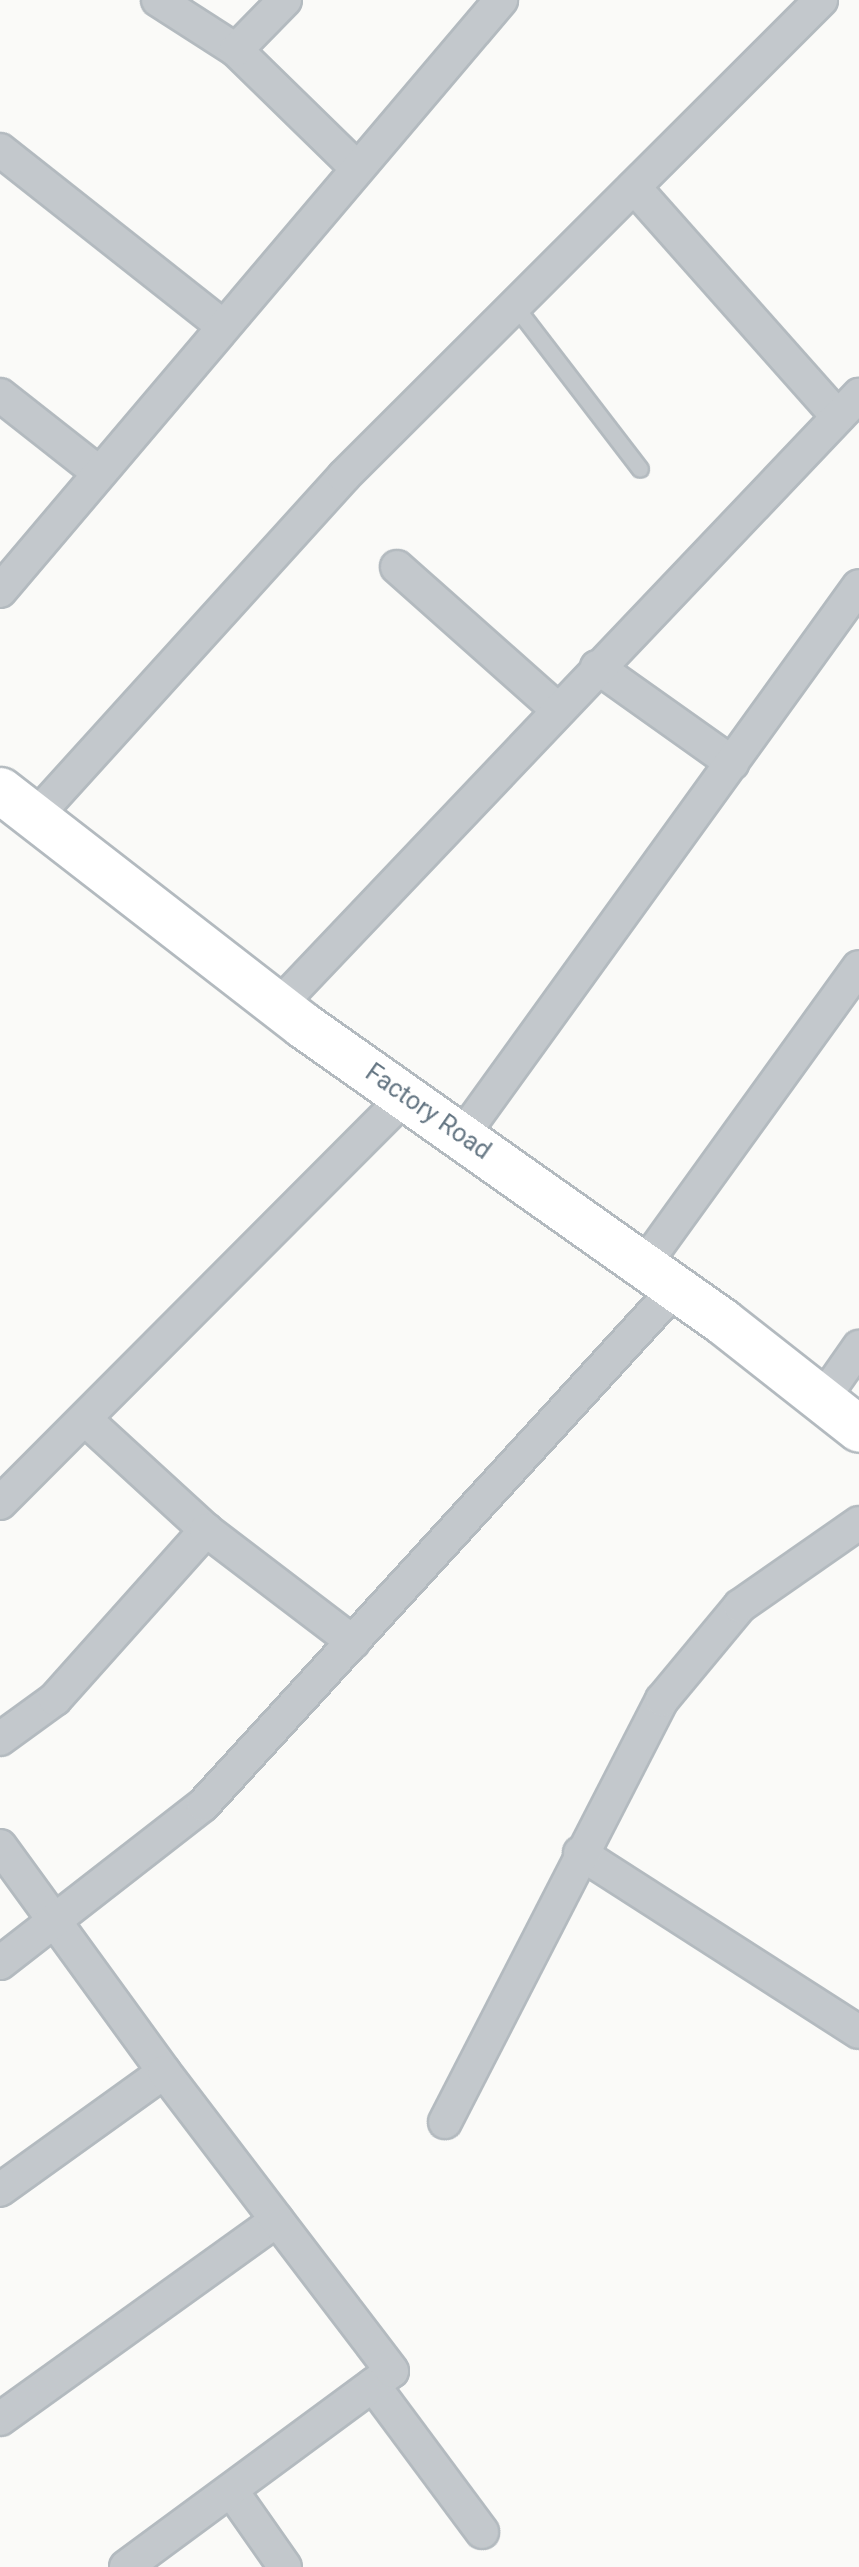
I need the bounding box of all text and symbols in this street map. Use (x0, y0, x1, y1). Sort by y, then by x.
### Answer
street label: Factory Road (359, 1058, 497, 1166)

